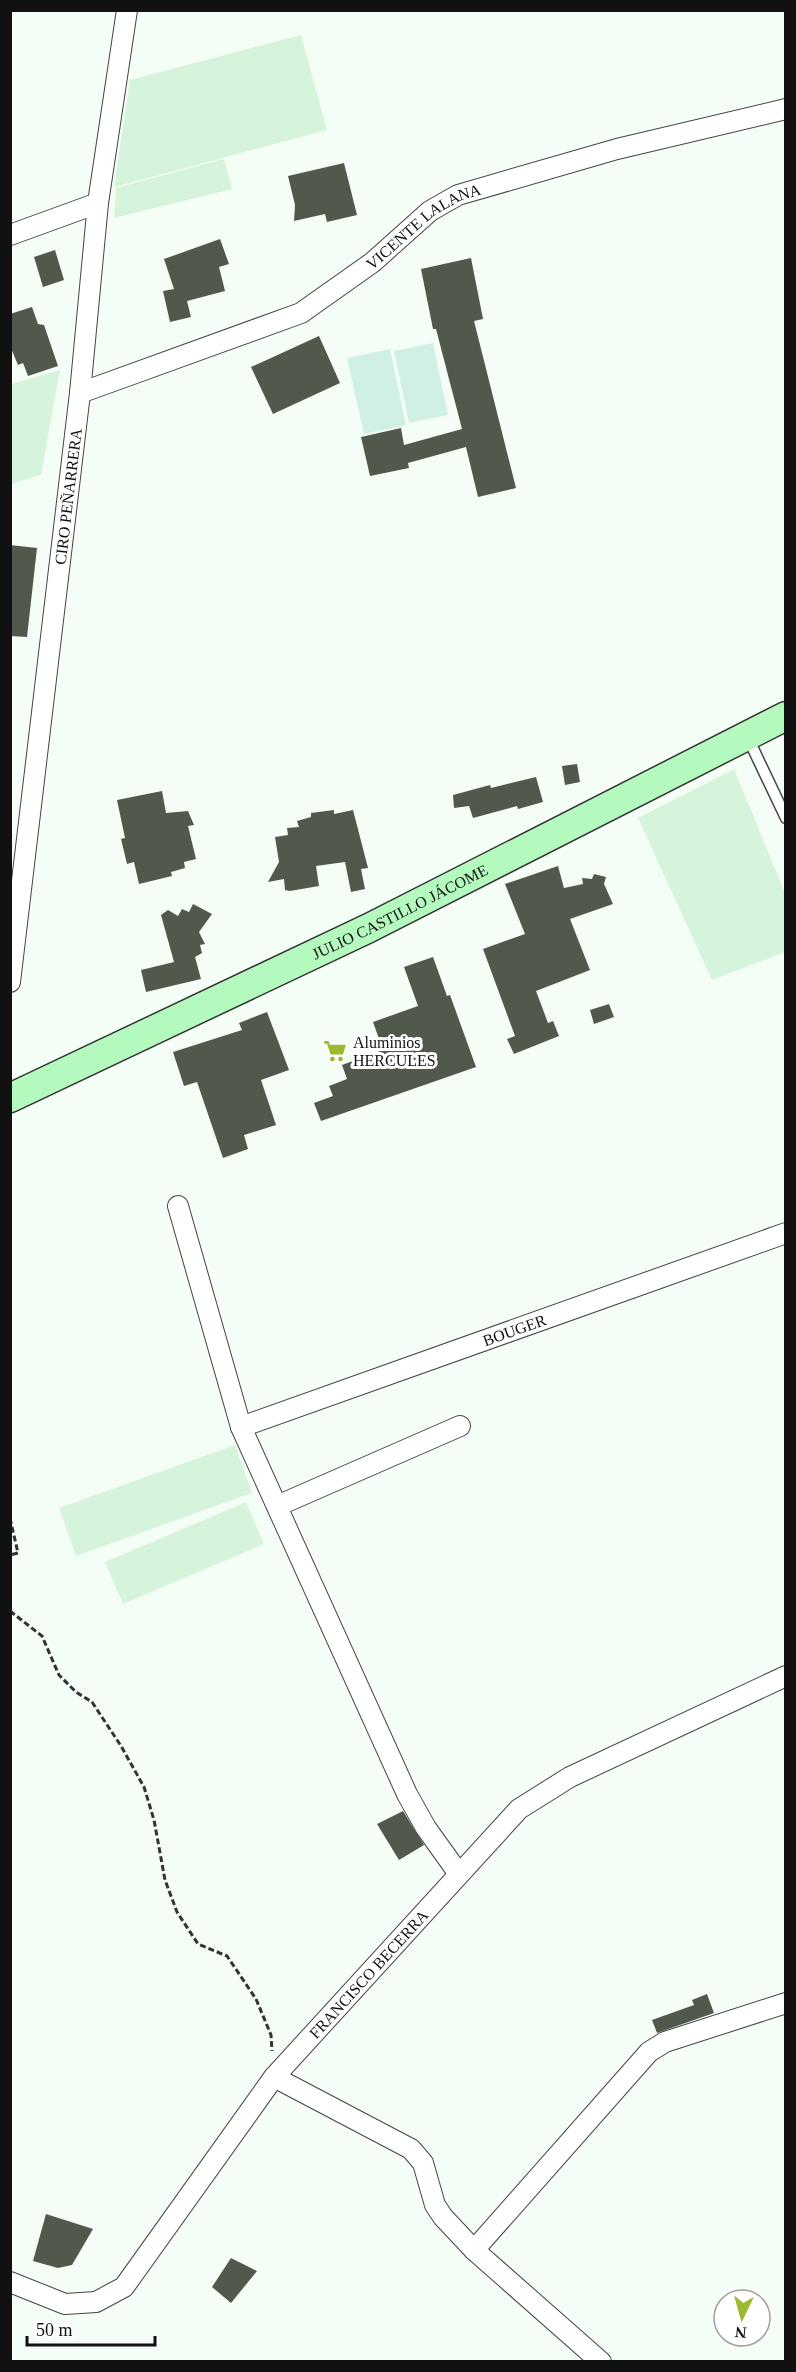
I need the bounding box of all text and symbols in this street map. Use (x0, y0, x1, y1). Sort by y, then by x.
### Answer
street label: VICENTE LALANA (363, 181, 483, 273)
street label: CIRO PEÑARRERA (52, 427, 85, 566)
street label: JULIO CASTILLO JÁCOME (309, 861, 491, 963)
place label: Aluminios HERCULES (353, 1034, 436, 1069)
supermarket icon: Aluminios HERCULES (322, 1038, 348, 1064)
street label: BOUGER (481, 1311, 549, 1349)
street label: FRANCISCO BECERRA (306, 1906, 432, 2042)
north arrow (712, 2288, 772, 2348)
scale bar (27, 2309, 154, 2347)
text: 50 m (36, 2320, 73, 2340)
text: N (734, 2323, 747, 2341)

